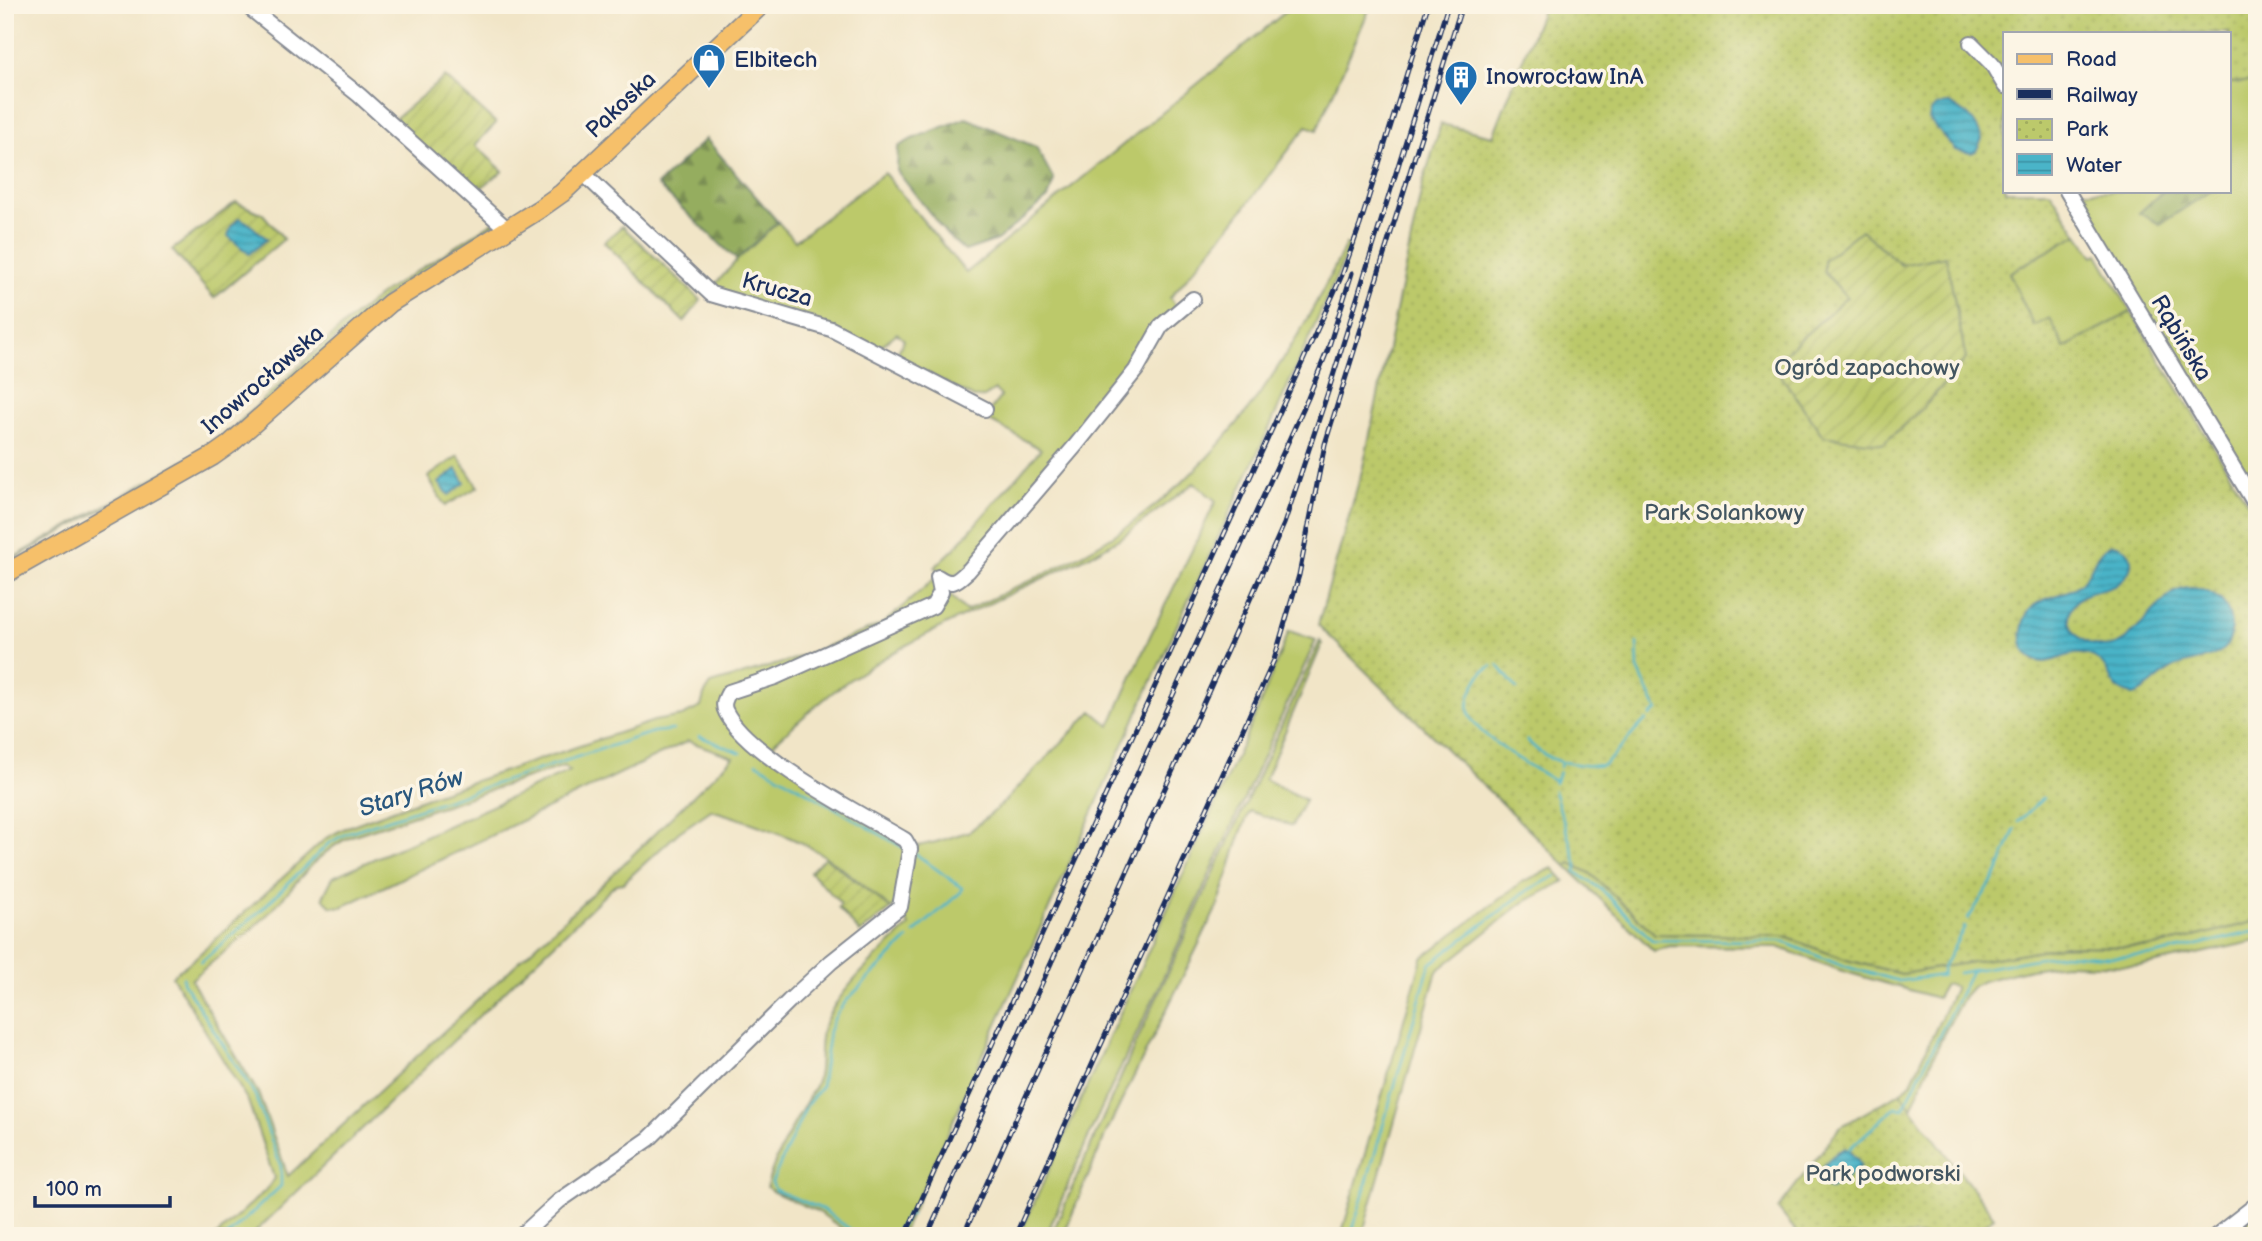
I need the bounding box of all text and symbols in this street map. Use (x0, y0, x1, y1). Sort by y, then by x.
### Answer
legend (2003, 32, 2230, 192)
shop icon: Elbitech (690, 41, 728, 90)
place label: Elbitech (734, 46, 818, 74)
text: Road (2066, 47, 2117, 72)
building icon: Inowrocław InA (1442, 58, 1480, 107)
place label: Inowrocław InA (1486, 63, 1644, 91)
street label: Pakoska (580, 66, 662, 144)
text: Railway (2066, 83, 2138, 108)
text: Park (2066, 117, 2109, 142)
text: Water (2066, 153, 2122, 178)
street label: Krucza (739, 267, 815, 313)
street label: Rąbińska (2144, 290, 2218, 386)
street label: Inowrocławska (196, 319, 330, 441)
park label: Ogród zapachowy (1774, 354, 1960, 382)
park label: Park Solankowy (1644, 499, 1805, 527)
water label: Stary Rów (355, 762, 469, 824)
park label: Park podworski (1805, 1160, 1961, 1188)
scale bar (35, 1164, 170, 1208)
text: 100 m (46, 1177, 102, 1202)

